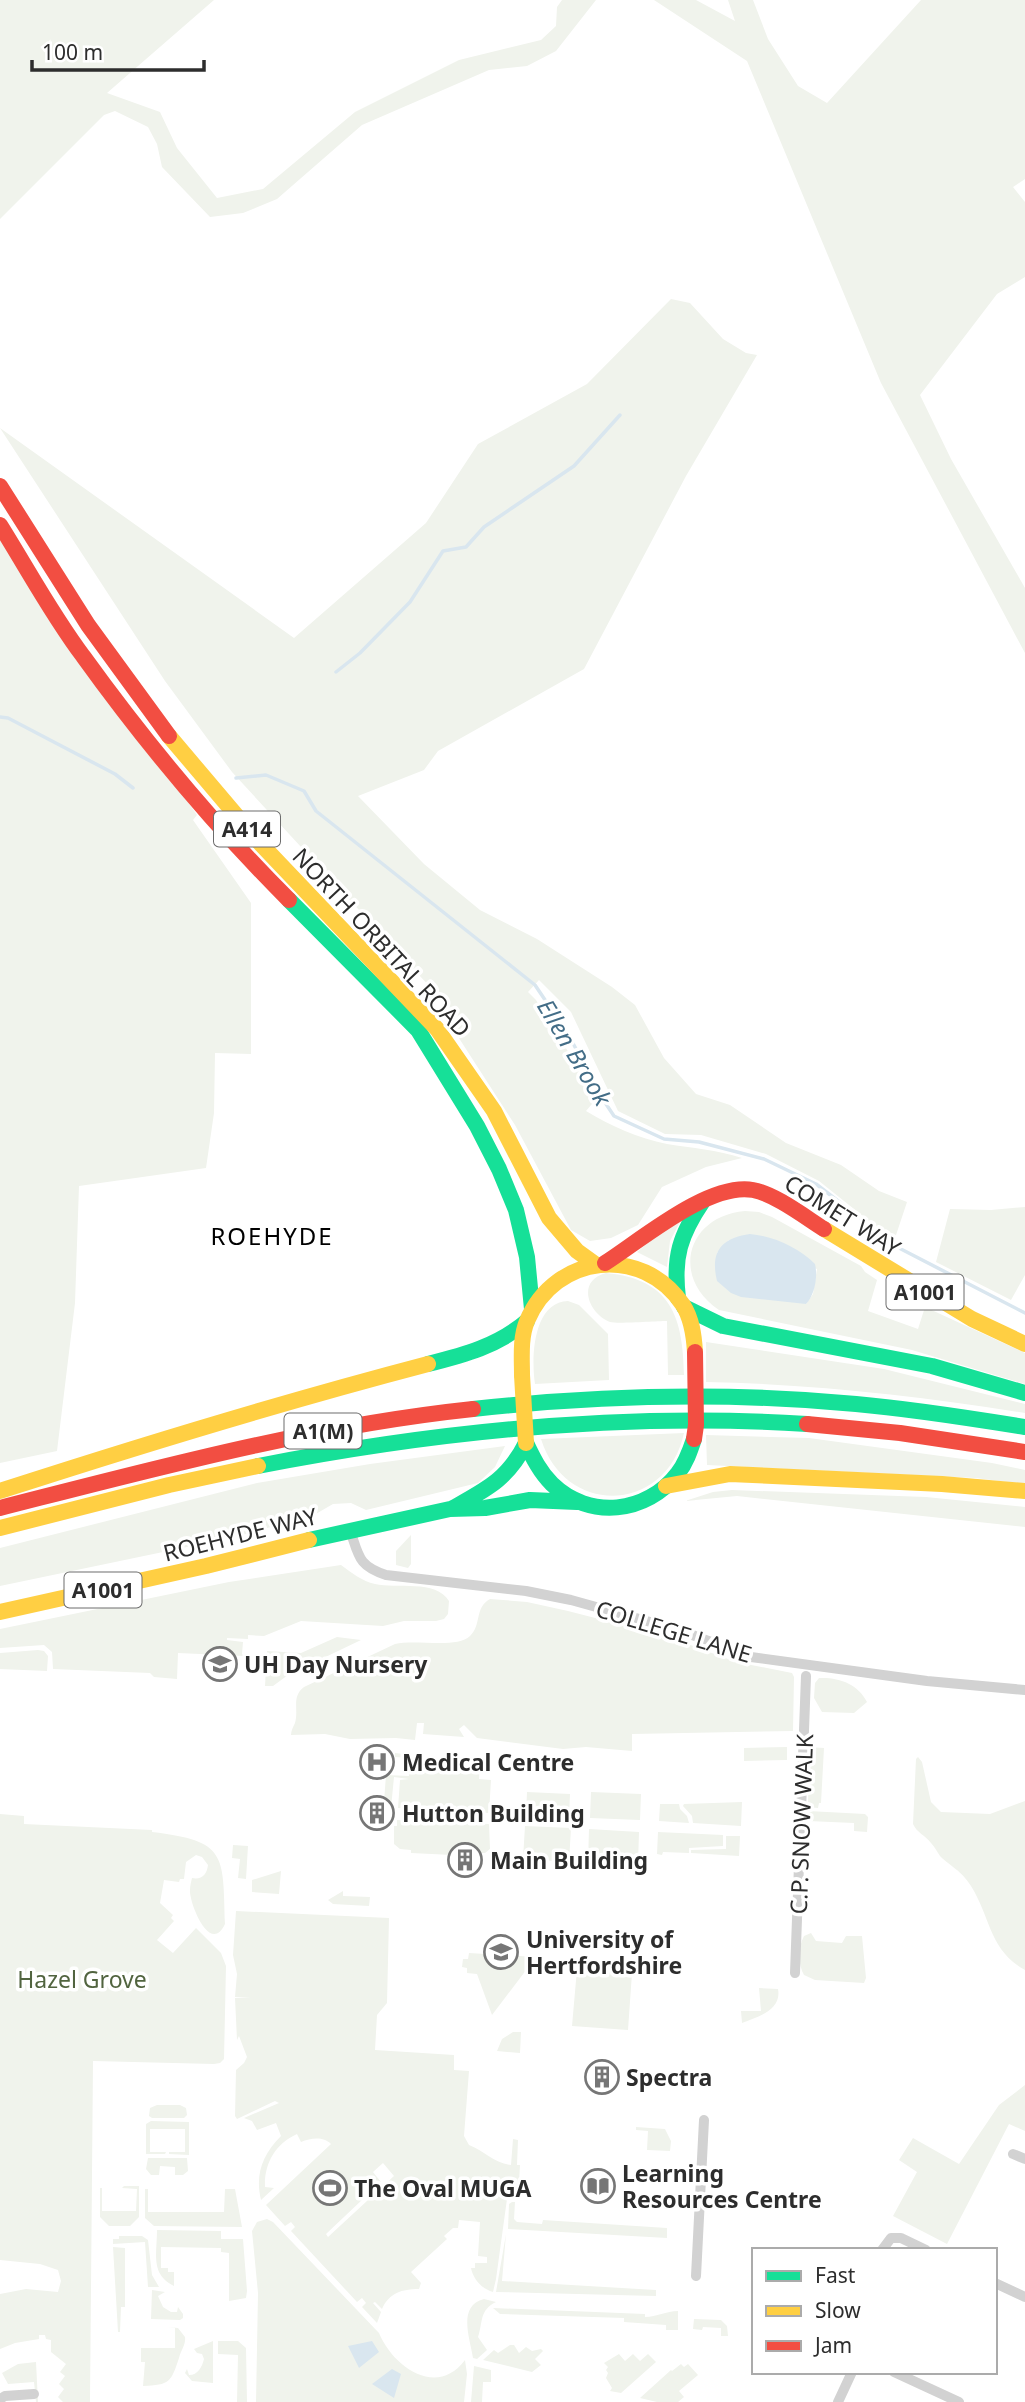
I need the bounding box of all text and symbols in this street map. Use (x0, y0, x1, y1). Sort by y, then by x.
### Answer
scale bar (32, 28, 203, 72)
text: 100 m (42, 38, 103, 66)
road number: A414 (214, 812, 280, 846)
street label: NORTH ORBITAL ROAD (286, 840, 478, 1044)
water label: Ellen Brook (530, 992, 620, 1113)
street label: COMET WAY (779, 1167, 908, 1264)
district label: ROEHYDE (210, 1219, 334, 1252)
road number: A1001 (886, 1274, 964, 1310)
road number: A1(M) (284, 1414, 362, 1448)
street label: ROEHYDE WAY (160, 1499, 321, 1569)
road number: A1001 (64, 1572, 142, 1608)
street label: COLLEGE LANE (592, 1592, 756, 1670)
school or university icon: UH Day Nursery (201, 1645, 239, 1683)
place label: UH Day Nursery (244, 1648, 428, 1680)
street label: C.P. SNOW WALK (782, 1733, 820, 1915)
hospital icon: Medical Centre (358, 1743, 396, 1781)
place label: Medical Centre (402, 1746, 574, 1778)
building icon: Hutton Building (358, 1794, 396, 1832)
place label: Hutton Building (402, 1797, 585, 1829)
building icon: Main Building (446, 1841, 484, 1879)
place label: Main Building (490, 1844, 648, 1876)
place label: University of Hertfordshire (526, 1923, 682, 1981)
school or university icon: University of Hertfordshire (482, 1933, 520, 1971)
park label: Hazel Grove (17, 1963, 147, 1995)
building icon: Spectra (583, 2058, 621, 2096)
place label: Spectra (626, 2061, 712, 2093)
place label: Learning Resources Centre (622, 2157, 822, 2215)
library icon: Learning Resources Centre (579, 2167, 617, 2205)
sports icon: The Oval MUGA (311, 2169, 349, 2207)
place label: The Oval MUGA (354, 2172, 532, 2204)
legend (752, 2248, 997, 2374)
text: Fast (815, 2261, 856, 2289)
text: Slow (815, 2296, 861, 2324)
text: Jam (813, 2331, 852, 2359)

